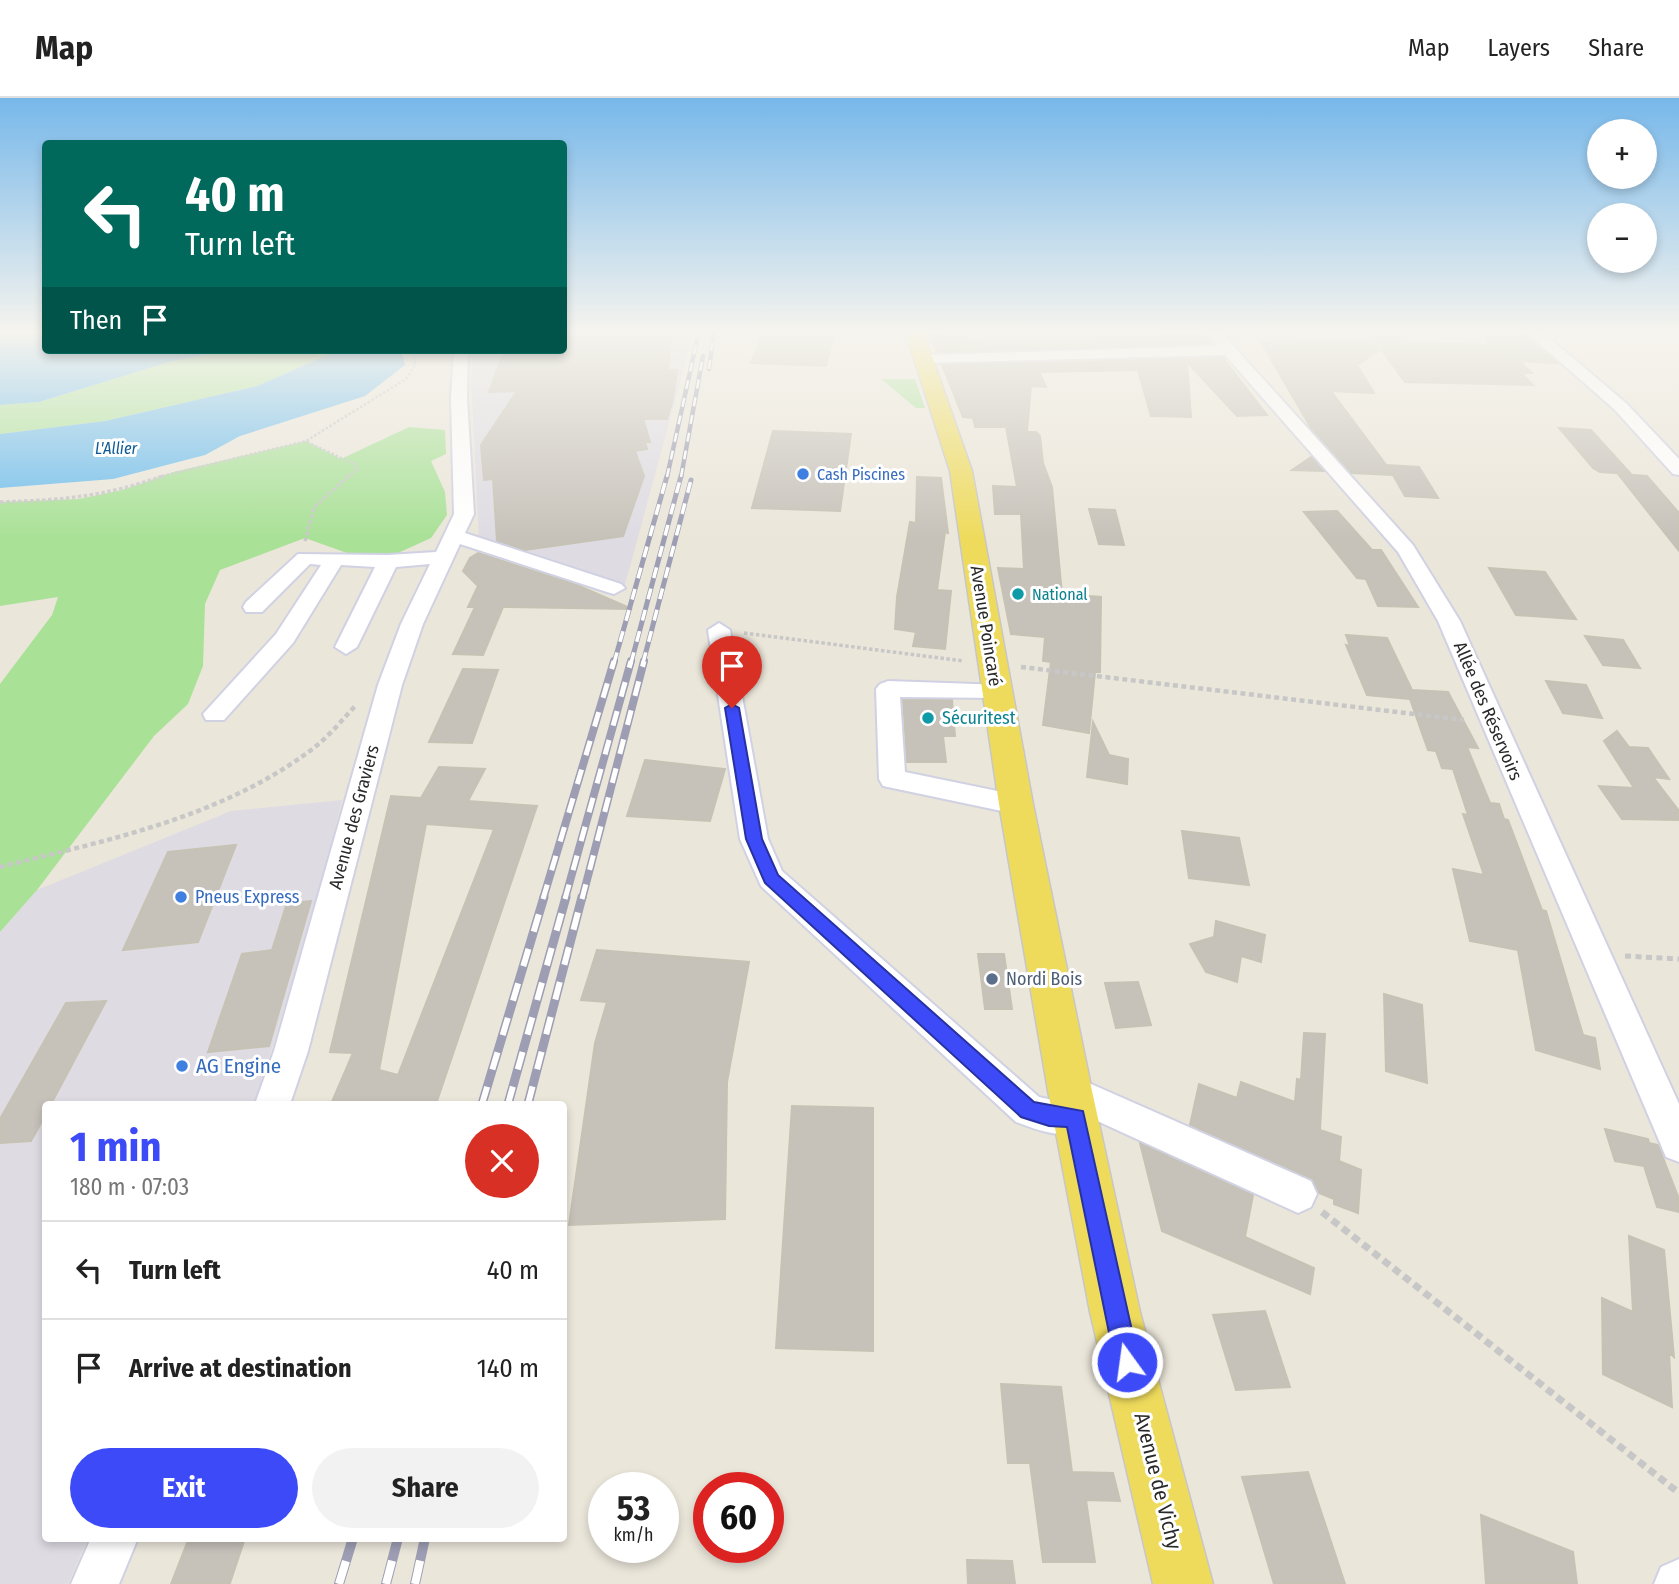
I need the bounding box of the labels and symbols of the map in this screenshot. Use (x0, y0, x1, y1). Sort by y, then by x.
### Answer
water label: L'Allier (95, 439, 137, 458)
place label: Cash Piscines (817, 465, 905, 484)
marker: Cash Piscines (795, 466, 811, 482)
street label: Avenue Poincaré (966, 564, 1006, 688)
place label: National (1032, 585, 1088, 604)
marker: National (1010, 586, 1026, 602)
pin (702, 636, 762, 708)
street label: Allée des Réservoirs (1449, 638, 1527, 784)
place label: Sécuritest (942, 707, 1016, 729)
marker: Sécuritest (920, 710, 936, 726)
street label: Avenue des Graviers (324, 742, 384, 892)
place label: Pneus Express (195, 886, 300, 908)
marker: Pneus Express (173, 889, 189, 905)
place label: Nordi Bois (1006, 968, 1082, 990)
marker: Nordi Bois (984, 971, 1000, 987)
place label: AG Engine (196, 1053, 281, 1079)
marker: AG Engine (174, 1058, 190, 1074)
position arrow (1090, 1325, 1164, 1399)
street label: Avenue de Vichy (1128, 1410, 1188, 1553)
speed limit sign: 60 (693, 1472, 784, 1563)

